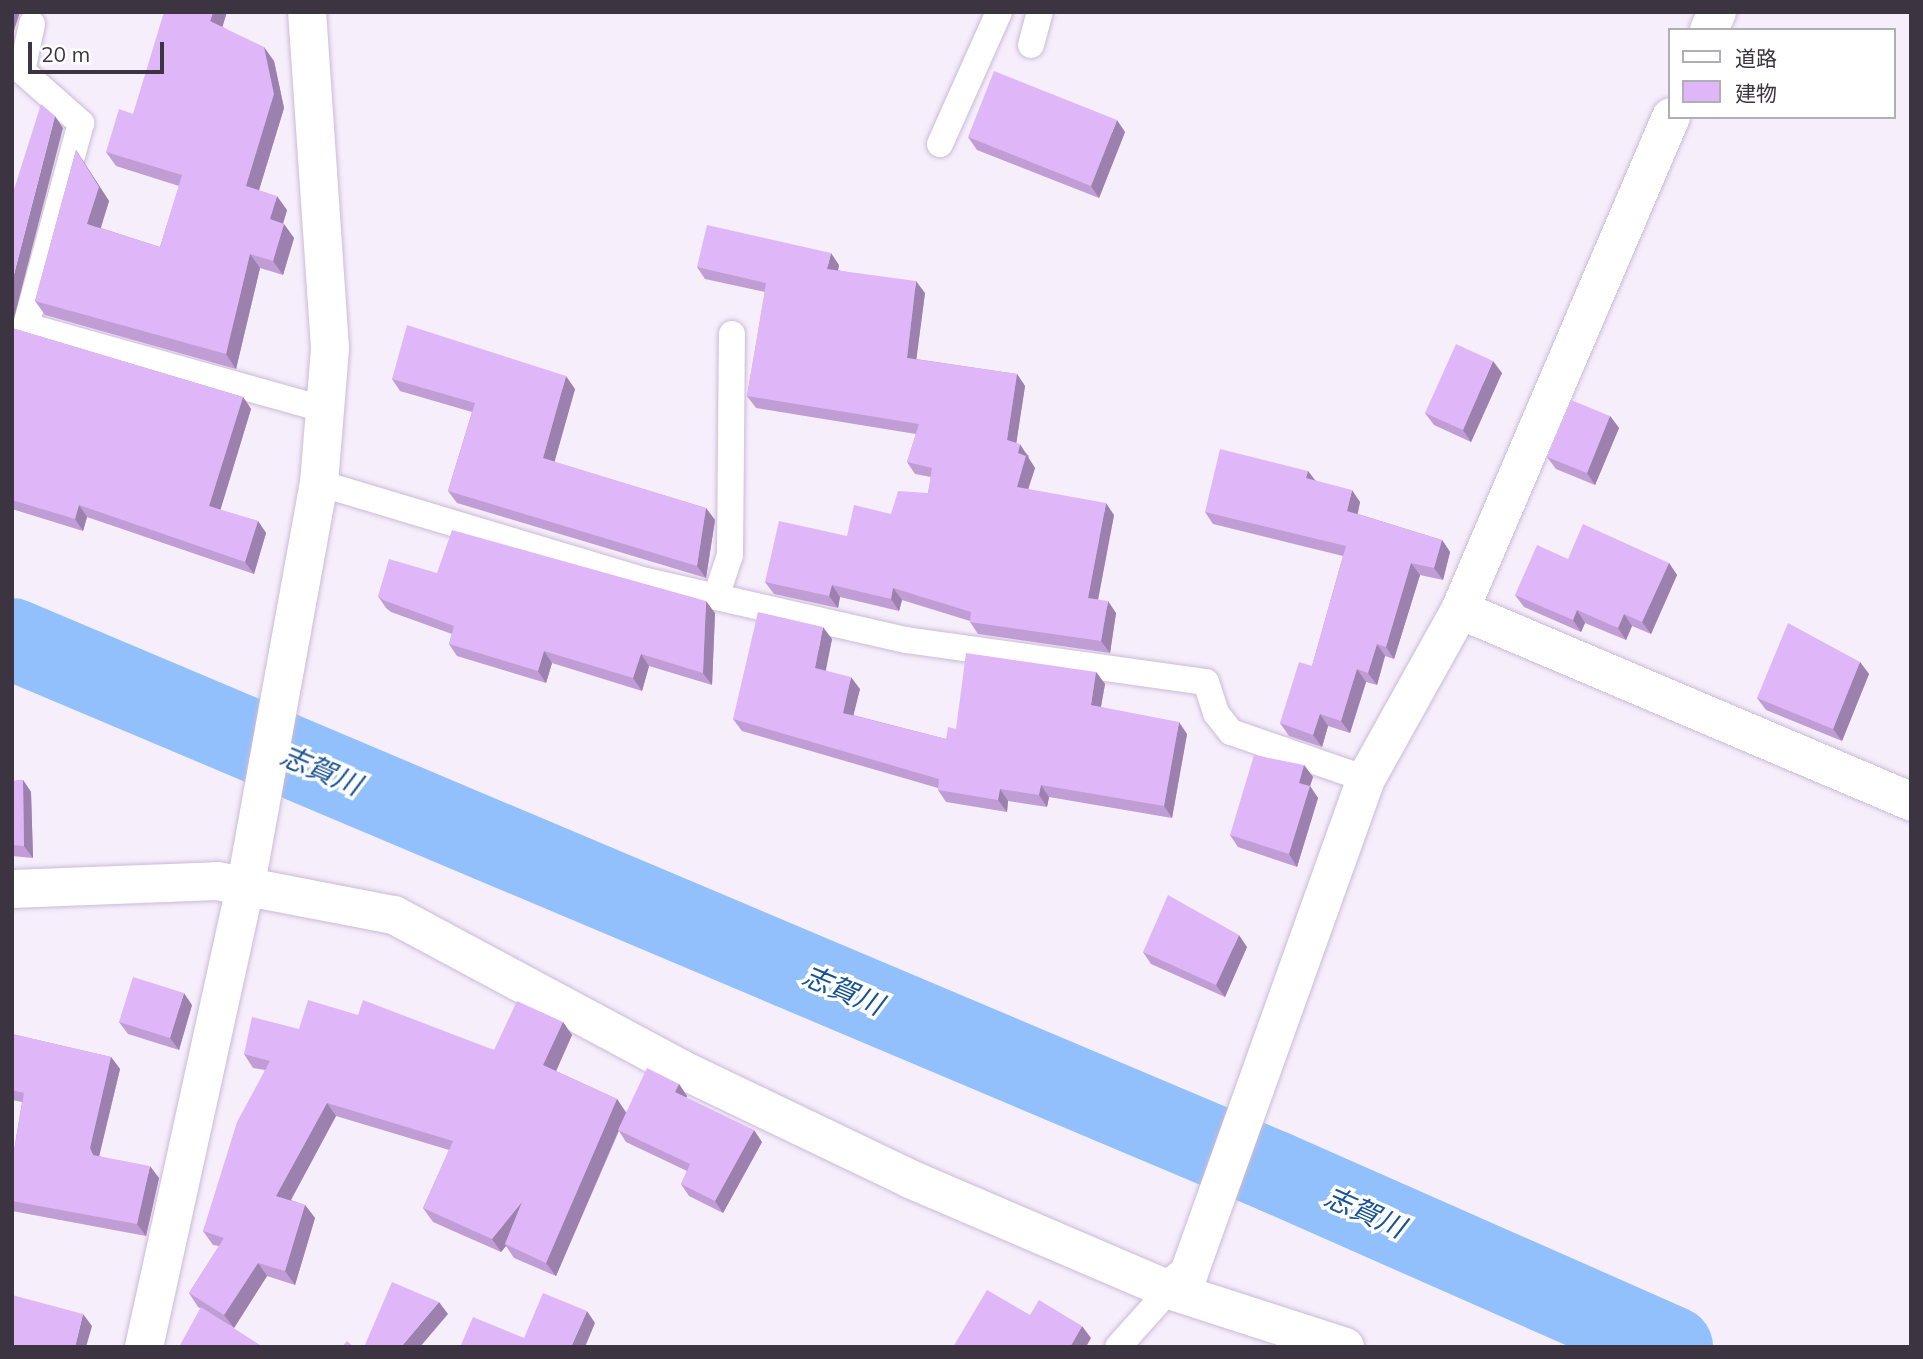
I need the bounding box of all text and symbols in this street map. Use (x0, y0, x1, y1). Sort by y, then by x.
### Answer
scale bar (32, 28, 168, 72)
legend (1668, 28, 1895, 119)
text: 20 m (41, 41, 90, 67)
text: 道路 (1735, 45, 1777, 71)
text: 建物 (1735, 80, 1777, 106)
water label: 志賀川 (276, 738, 366, 802)
water label: 志賀川 (798, 958, 888, 1022)
water label: 志賀川 (1320, 1180, 1410, 1244)

